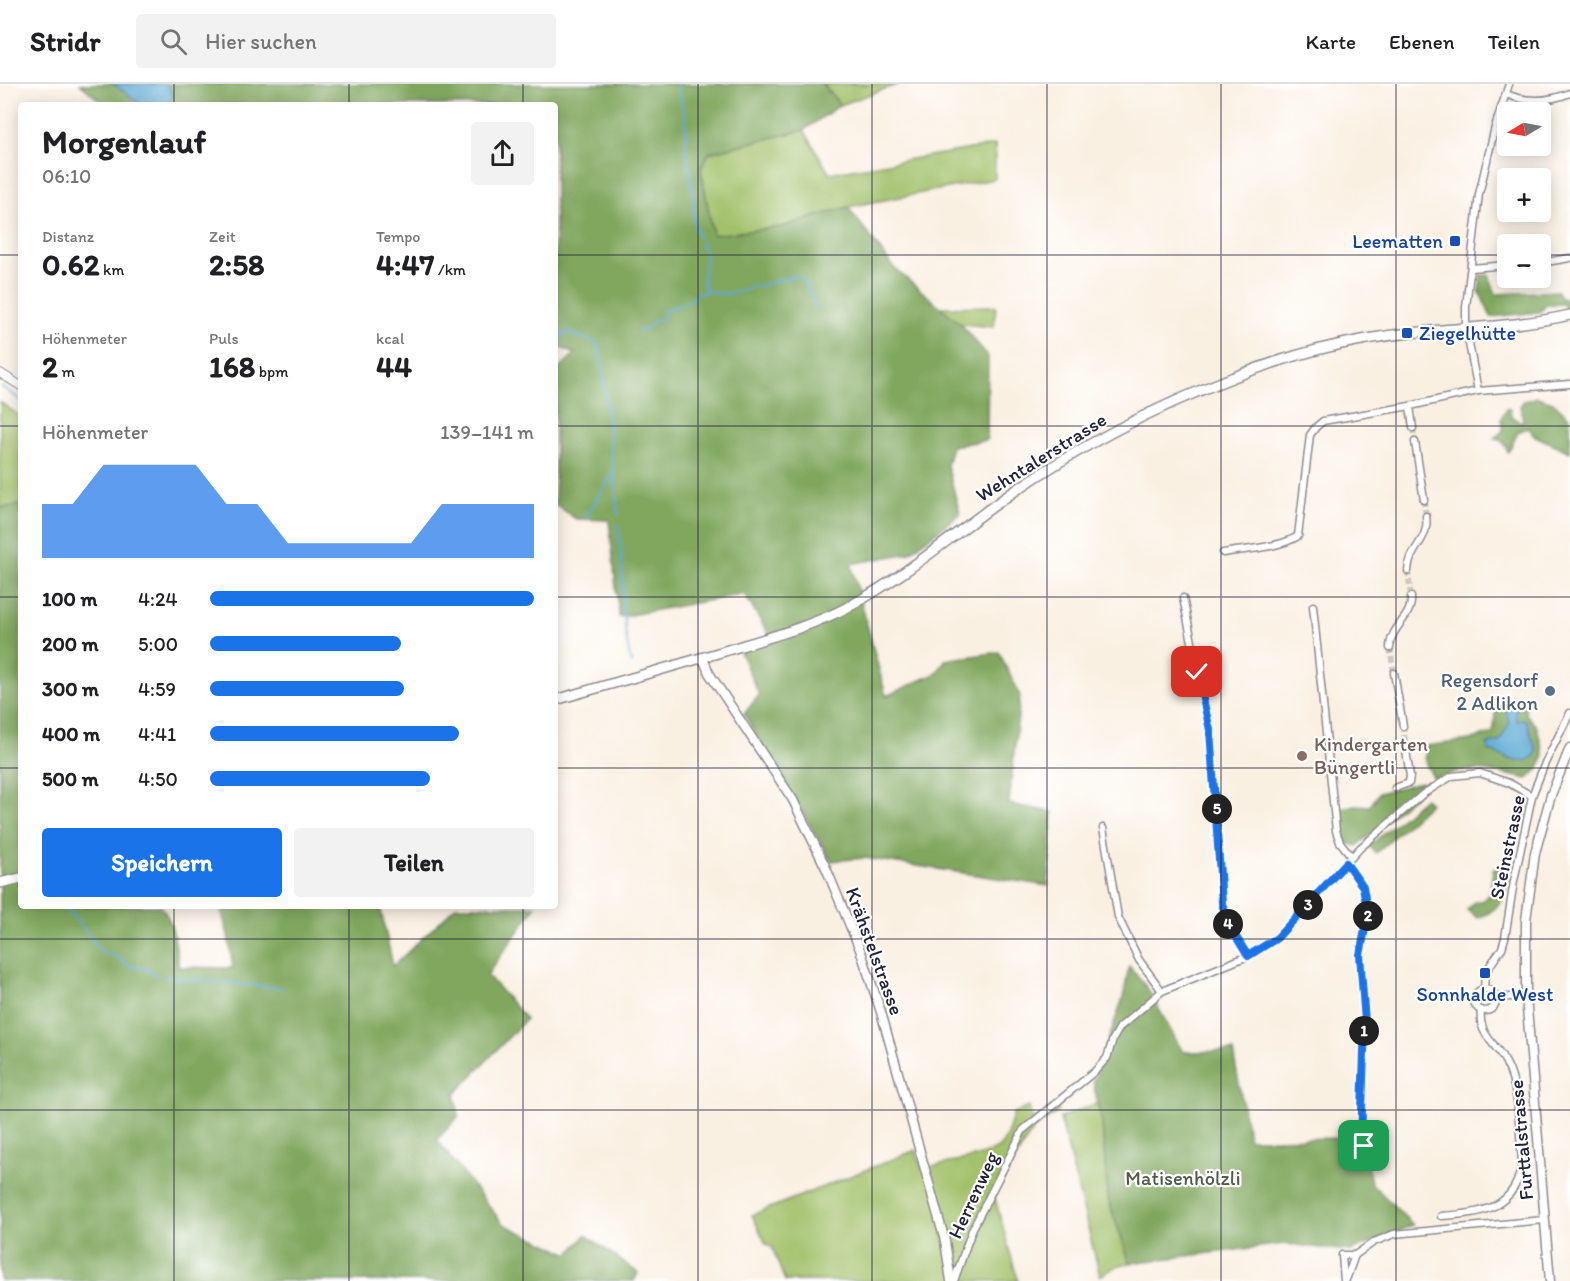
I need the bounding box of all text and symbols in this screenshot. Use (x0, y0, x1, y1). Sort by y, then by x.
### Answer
search box (136, 14, 556, 68)
text: Stridr (30, 24, 100, 58)
icon: search (157, 25, 190, 58)
text: Hier suchen (205, 28, 317, 55)
text: Karte (1306, 29, 1356, 54)
text: Ebenen (1389, 29, 1455, 54)
text: Teilen (1488, 29, 1540, 54)
north arrow (1497, 102, 1551, 156)
map controls (1497, 102, 1551, 288)
text: Morgenlauf (42, 122, 206, 161)
button: share (471, 122, 534, 185)
text: 06:10 (42, 164, 91, 188)
button: + (1497, 168, 1551, 222)
text: Distanz (42, 227, 94, 246)
text: Zeit (209, 227, 236, 246)
text: Tempo (376, 227, 421, 246)
place label: Leematten (1352, 229, 1443, 253)
marker: Leematten (1448, 234, 1462, 248)
button: − (1497, 234, 1551, 288)
text: 0.62 (42, 246, 100, 283)
text: 2:58 (209, 246, 264, 283)
text: 4:47 (376, 246, 434, 283)
text: km (100, 260, 124, 279)
text: /km (434, 260, 466, 279)
place label: Ziegelhütte (1419, 321, 1516, 345)
marker: Ziegelhütte (1400, 326, 1414, 340)
text: Höhenmeter (42, 329, 127, 348)
text: Puls (209, 329, 239, 348)
text: kcal (376, 329, 404, 348)
text: 2 (42, 348, 58, 385)
text: 168 (209, 348, 255, 385)
text: 44 (376, 348, 412, 385)
text: m (58, 362, 75, 381)
text: bpm (255, 362, 289, 381)
street label: Wehntalerstrasse (971, 407, 1111, 507)
text: Höhenmeter (42, 420, 148, 444)
text: 139–141 m (440, 420, 534, 444)
text: 100 m (42, 587, 97, 611)
text: 4:24 (138, 587, 177, 611)
text: 200 m (42, 632, 98, 656)
text: 5:00 (138, 632, 178, 656)
pin (1171, 646, 1222, 697)
icon: check (1180, 655, 1213, 688)
place label: Regensdorf 2 Adlikon (1441, 668, 1538, 715)
text: 300 m (42, 677, 99, 701)
text: 4:59 (138, 677, 176, 701)
marker: Regensdorf 2 Adlikon (1543, 684, 1557, 698)
text: 400 m (42, 722, 100, 746)
text: 4:41 (138, 722, 176, 746)
place label: Kindergarten Büngertli (1314, 732, 1428, 779)
marker: Kindergarten Büngertli (1295, 749, 1309, 763)
text: 500 m (42, 767, 98, 791)
text: 4:50 (138, 767, 178, 791)
street label: Steinstrasse (1484, 793, 1530, 901)
pin: 5 (1202, 794, 1232, 824)
text: 5 (1213, 799, 1221, 818)
button: Speichern (42, 828, 282, 897)
button: Teilen (294, 828, 534, 897)
street label: Krähstelstrasse (841, 884, 909, 1018)
pin: 3 (1293, 890, 1323, 920)
text: 3 (1304, 895, 1312, 914)
pin: 2 (1353, 901, 1383, 931)
text: 2 (1364, 906, 1372, 925)
pin: 4 (1213, 909, 1243, 939)
text: 4 (1223, 914, 1233, 933)
marker: Sonnhalde West (1478, 966, 1492, 980)
place label: Sonnhalde West (1417, 982, 1553, 1006)
pin: 1 (1349, 1016, 1379, 1046)
text: 1 (1360, 1021, 1368, 1040)
street label: Furttalstrasse (1504, 1079, 1538, 1201)
pin (1338, 1120, 1389, 1171)
icon: arrive (1347, 1129, 1380, 1162)
street label: Herrenweg (942, 1147, 1004, 1242)
park label: Matisenhölzli (1125, 1166, 1241, 1190)

